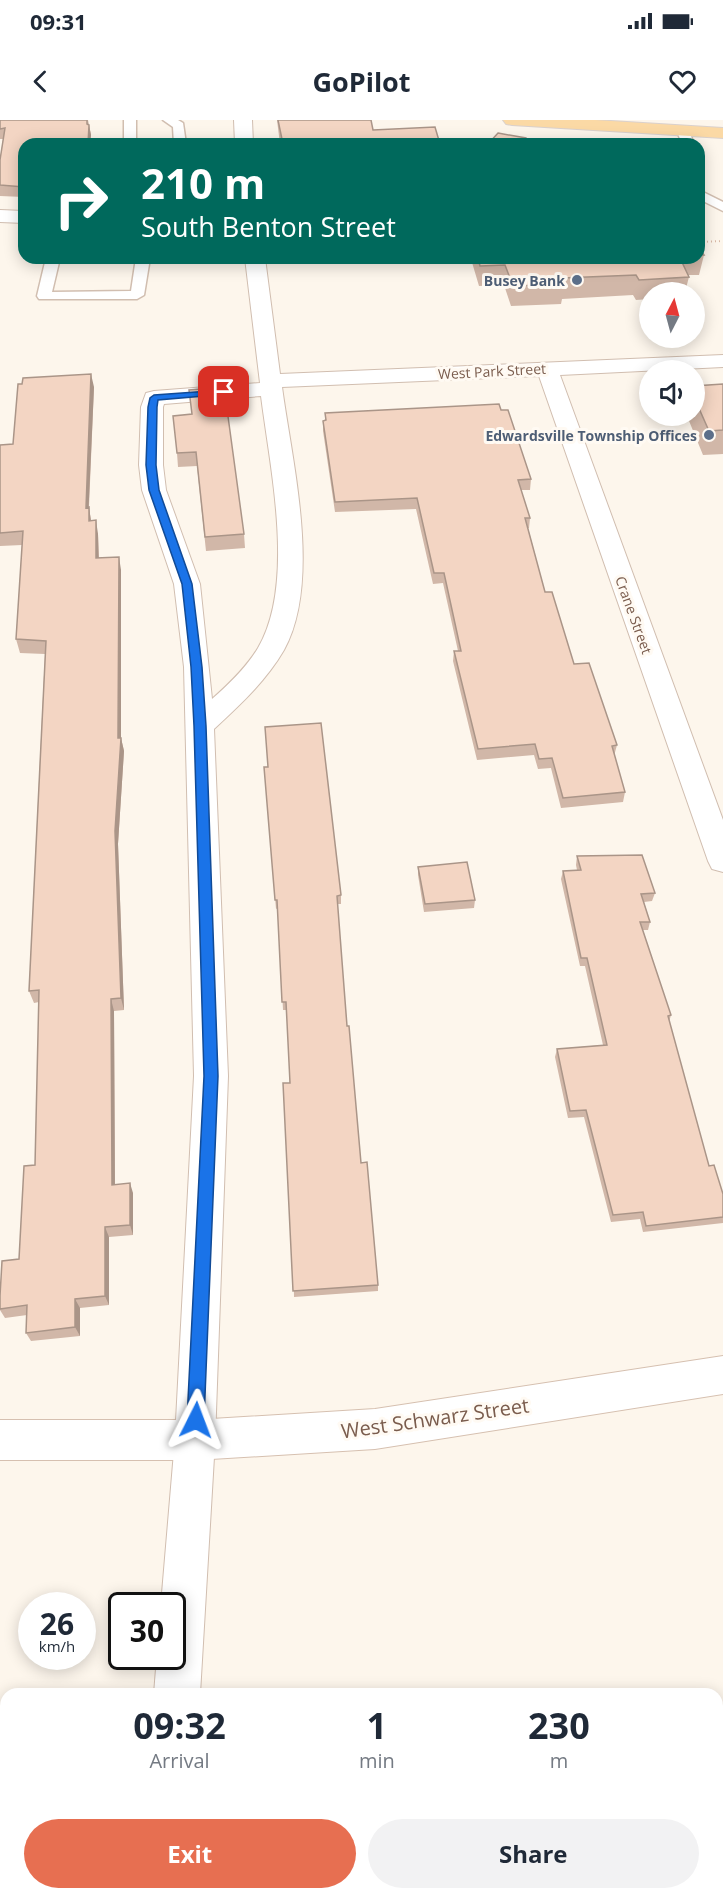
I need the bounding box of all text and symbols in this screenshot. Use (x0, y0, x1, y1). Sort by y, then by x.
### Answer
text: 09:31 (30, 6, 87, 36)
text: GoPilot (312, 63, 411, 100)
icon: back (24, 65, 57, 98)
icon: heart (666, 65, 699, 98)
text: 210 m (141, 154, 265, 211)
icon: right (42, 162, 120, 240)
text: South Benton Street (141, 208, 396, 245)
place label: Busey Bank (484, 271, 565, 290)
marker: Busey Bank (570, 273, 584, 287)
north arrow (639, 282, 705, 348)
map controls (639, 282, 705, 426)
street label: West Park Street (438, 359, 546, 383)
button: sound (639, 360, 705, 426)
pin (198, 366, 249, 417)
icon: arrive (207, 375, 240, 408)
place label: Edwardsville Township Offices (485, 426, 697, 445)
marker: Edwardsville Township Offices (702, 428, 716, 442)
street label: Crane Street (611, 573, 657, 657)
position arrow (164, 1388, 228, 1452)
street label: West Schwarz Street (339, 1391, 531, 1445)
speed limit sign: 30 (108, 1592, 186, 1670)
text: 26 (40, 1603, 74, 1644)
text: km/h (39, 1636, 75, 1656)
text: 09:32 (133, 1701, 226, 1750)
text: 1 (367, 1701, 387, 1750)
text: 230 (528, 1701, 590, 1750)
text: Arrival (149, 1747, 210, 1774)
text: min (359, 1747, 395, 1774)
text: m (550, 1747, 568, 1774)
button: Exit (24, 1819, 356, 1888)
button: Share (368, 1819, 699, 1888)

